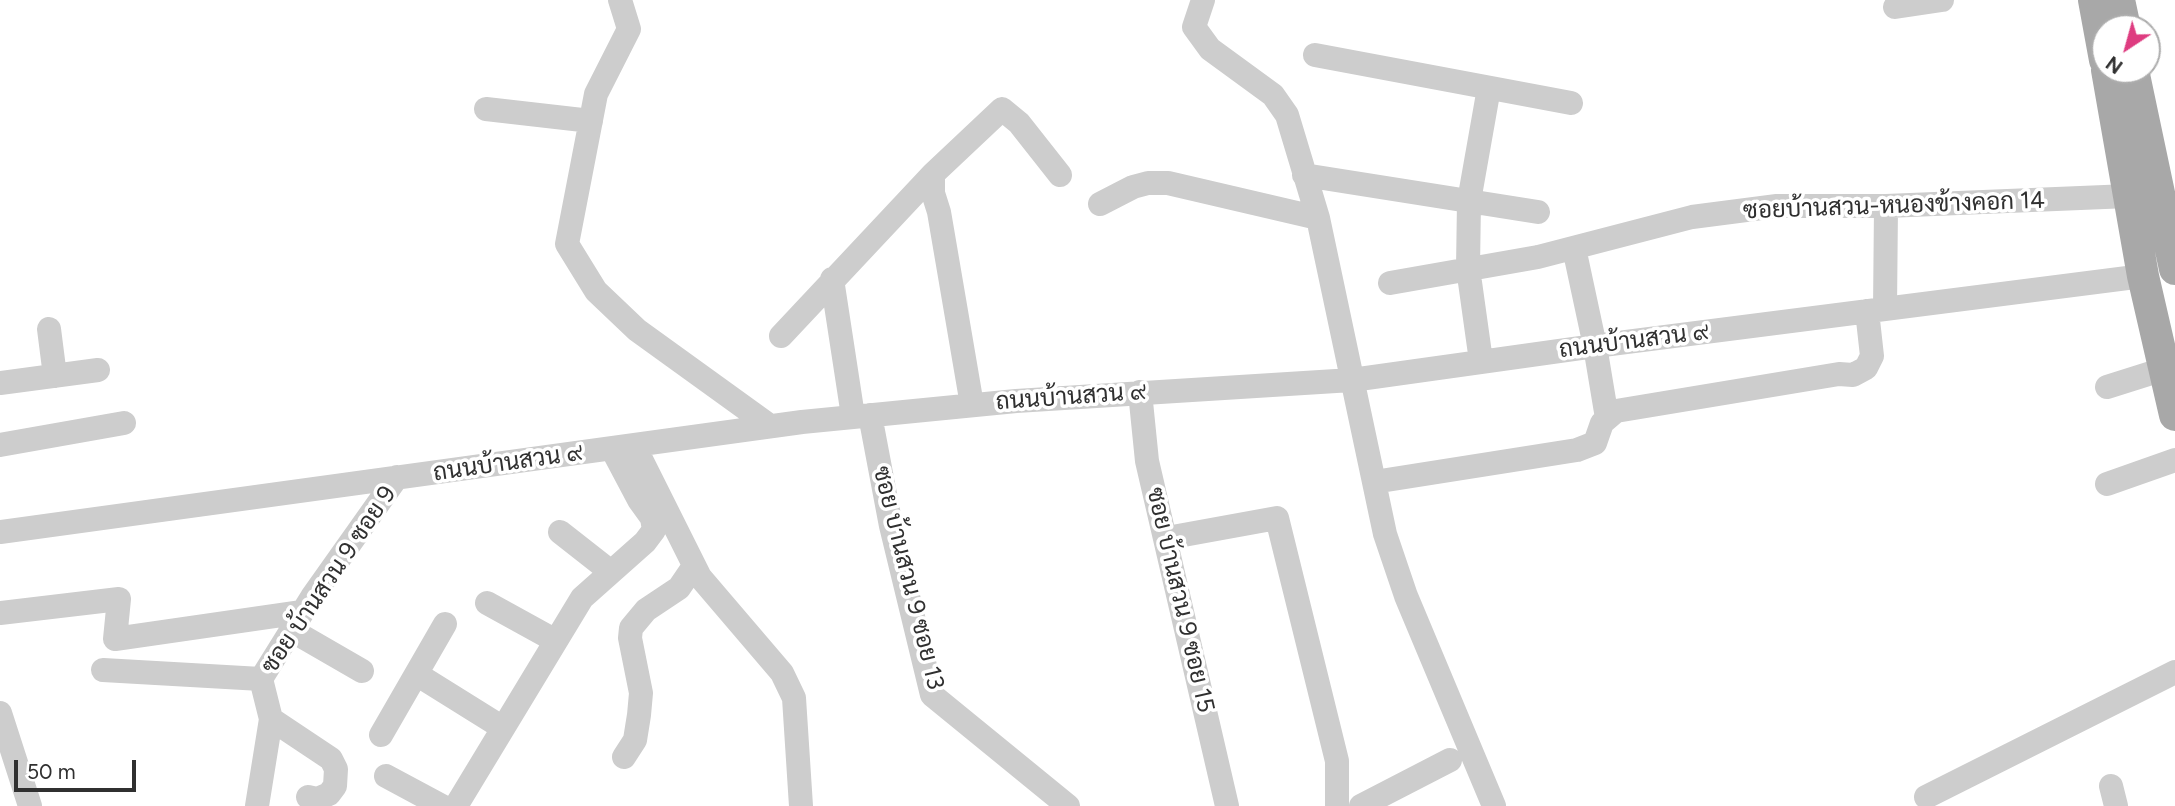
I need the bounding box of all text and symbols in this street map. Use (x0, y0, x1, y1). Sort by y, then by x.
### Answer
north arrow (2091, 14, 2161, 84)
text: N (2102, 51, 2127, 78)
street label: ซอยบ้านสวน-หนองข้างคอก 14 (1743, 186, 2045, 226)
street label: ถนนบ้านสวน ๙ (1557, 318, 1711, 364)
street label: ถนนบ้านสวน ๙ (995, 377, 1147, 417)
street label: ถนนบ้านสวน ๙ (431, 438, 585, 488)
street label: ซอย บ้านสวน 9 ซอย 13 (866, 463, 950, 693)
street label: ซอย บ้านสวน 9 ซอย 9 (256, 481, 402, 679)
street label: ซอย บ้านสวน 9 ซอย 15 (1140, 485, 1220, 715)
scale bar (18, 746, 140, 790)
text: 50 m (27, 759, 76, 784)

